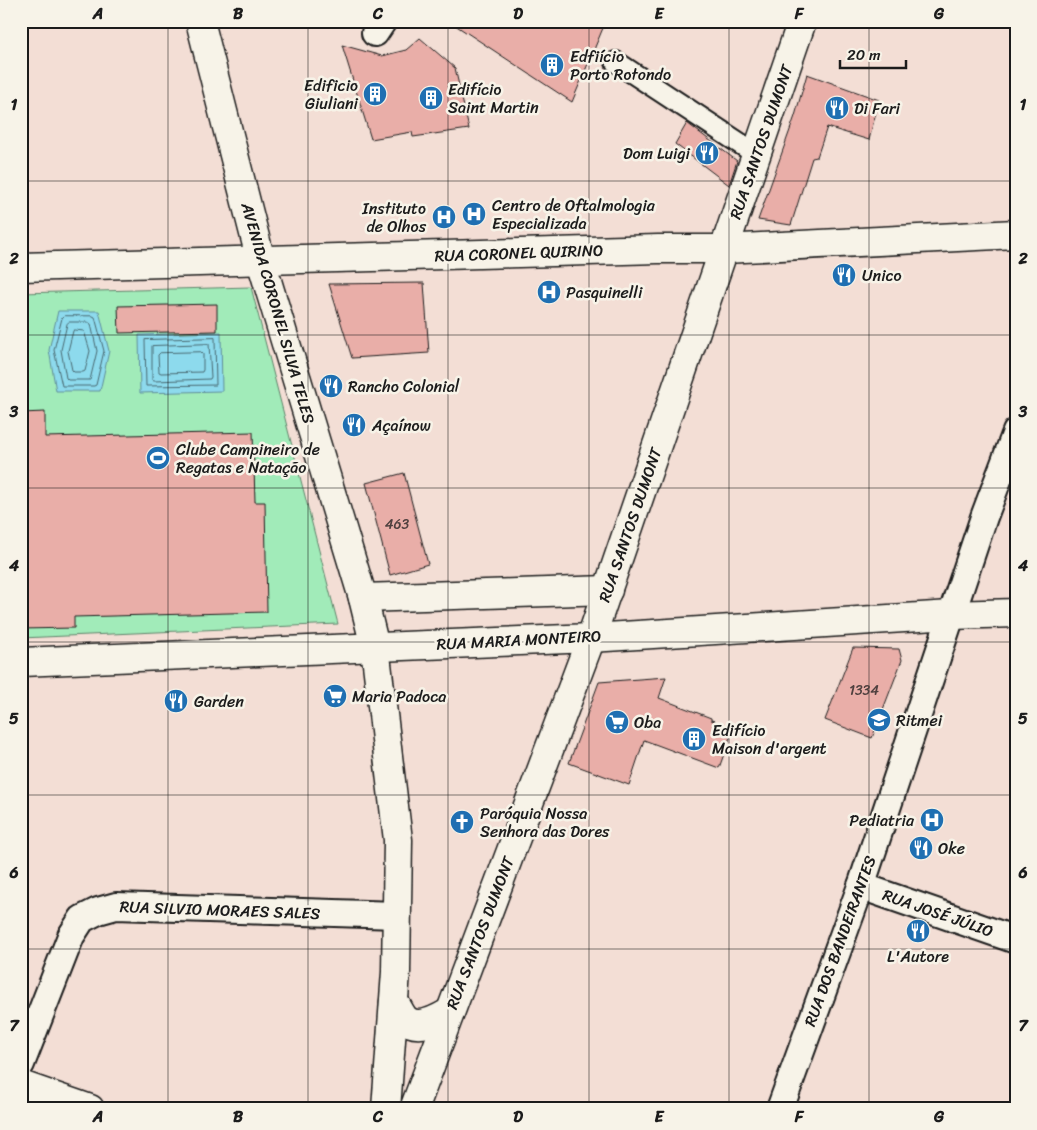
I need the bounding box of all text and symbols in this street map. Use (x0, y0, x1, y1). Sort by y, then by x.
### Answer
text: A (92, 0, 103, 28)
text: B (233, 0, 244, 28)
text: C (372, 0, 384, 28)
text: D (513, 0, 523, 28)
text: E (655, 0, 665, 28)
text: F (794, 0, 805, 28)
text: G (933, 0, 945, 28)
scale bar (840, 38, 906, 70)
place label: Edfiício Porto Rotondo (570, 42, 671, 89)
text: 20 m (847, 42, 881, 68)
building icon: Edfiício Porto Rotondo (539, 52, 565, 78)
street label: RUA SANTOS DUMONT (721, 60, 801, 223)
place label: Edificio Giuliani (304, 71, 359, 118)
place label: Edifício Saint Martin (448, 75, 539, 122)
building icon: Edificio Giuliani (362, 81, 388, 107)
building icon: Edifício Saint Martin (418, 85, 444, 111)
text: 1 (11, 90, 18, 119)
text: 1 (1020, 90, 1027, 119)
place label: Di Fari (854, 94, 900, 123)
restaurant icon: Di Fari (824, 95, 850, 121)
place label: Dom Luigi (623, 139, 691, 168)
restaurant icon: Dom Luigi (694, 140, 720, 166)
place label: Centro de Oftalmologia Especializada (492, 191, 656, 238)
place label: Instituto de Olhos (361, 194, 427, 241)
street label: AVENIDA CORONEL SILVA TELES (232, 198, 324, 427)
hospital icon: Centro de Oftalmologia Especializada (461, 201, 487, 227)
hospital icon: Instituto de Olhos (431, 204, 457, 230)
street label: RUA CORONEL QUIRINO (434, 236, 604, 270)
text: 2 (8, 244, 19, 273)
text: 2 (1017, 244, 1028, 273)
place label: Unico (862, 261, 902, 290)
restaurant icon: Unico (831, 262, 857, 288)
place label: Pasquinelli (566, 278, 643, 307)
hospital icon: Pasquinelli (536, 279, 562, 305)
place label: Rancho Colonial (348, 372, 460, 401)
restaurant icon: Rancho Colonial (318, 373, 344, 399)
text: 3 (9, 397, 19, 426)
text: 3 (1018, 397, 1028, 426)
place label: Açaínow (371, 411, 431, 440)
restaurant icon: Açaínow (341, 412, 367, 438)
place label: Clube Campineiro de Regatas e Natação (176, 435, 320, 482)
street label: RUA SANTOS DUMONT (590, 443, 670, 606)
sports icon: Clube Campineiro de Regatas e Natação (145, 445, 171, 471)
house number: 463 (385, 512, 410, 537)
text: 4 (8, 551, 19, 580)
text: 4 (1017, 551, 1028, 580)
street label: RUA MARIA MONTEIRO (436, 621, 602, 659)
house number: 1334 (849, 678, 879, 703)
place label: Maria Padoca (352, 682, 446, 711)
supermarket icon: Maria Padoca (322, 683, 348, 709)
place label: Garden (194, 687, 244, 716)
restaurant icon: Garden (163, 688, 189, 714)
text: 5 (9, 704, 19, 733)
text: 5 (1018, 704, 1028, 733)
place label: Ritmei (896, 706, 943, 735)
school or university icon: Ritmei (866, 707, 892, 733)
place label: Oba (634, 708, 661, 737)
supermarket icon: Oba (604, 709, 630, 735)
place label: Edifício Maison d'argent (712, 716, 827, 763)
building icon: Edifício Maison d'argent (681, 726, 707, 752)
place label: Paróquia Nossa Senhora das Dores (480, 799, 610, 846)
place label: Pediatria (849, 806, 915, 835)
hospital icon: Pediatria (919, 807, 945, 833)
church icon: Paróquia Nossa Senhora das Dores (449, 809, 475, 835)
place label: Oke (938, 834, 965, 863)
restaurant icon: Oke (908, 835, 934, 861)
street label: RUA SANTOS DUMONT (437, 851, 523, 1014)
street label: RUA DOS BANDEIRANTES (796, 851, 884, 1031)
text: 6 (8, 858, 19, 887)
text: 6 (1017, 858, 1028, 887)
street label: RUA JOSÉ JÚLIO (879, 880, 997, 946)
street label: RUA SILVIO MORAES SALES (119, 892, 321, 928)
restaurant icon: L'Autore (905, 918, 931, 944)
place label: L'Autore (887, 942, 949, 971)
text: 7 (9, 1011, 20, 1040)
text: 7 (1018, 1011, 1029, 1040)
text: A (92, 1102, 103, 1130)
text: B (233, 1102, 244, 1130)
text: C (372, 1102, 384, 1130)
text: D (513, 1102, 523, 1130)
text: E (655, 1102, 665, 1130)
text: F (794, 1102, 805, 1130)
text: G (933, 1102, 945, 1130)

